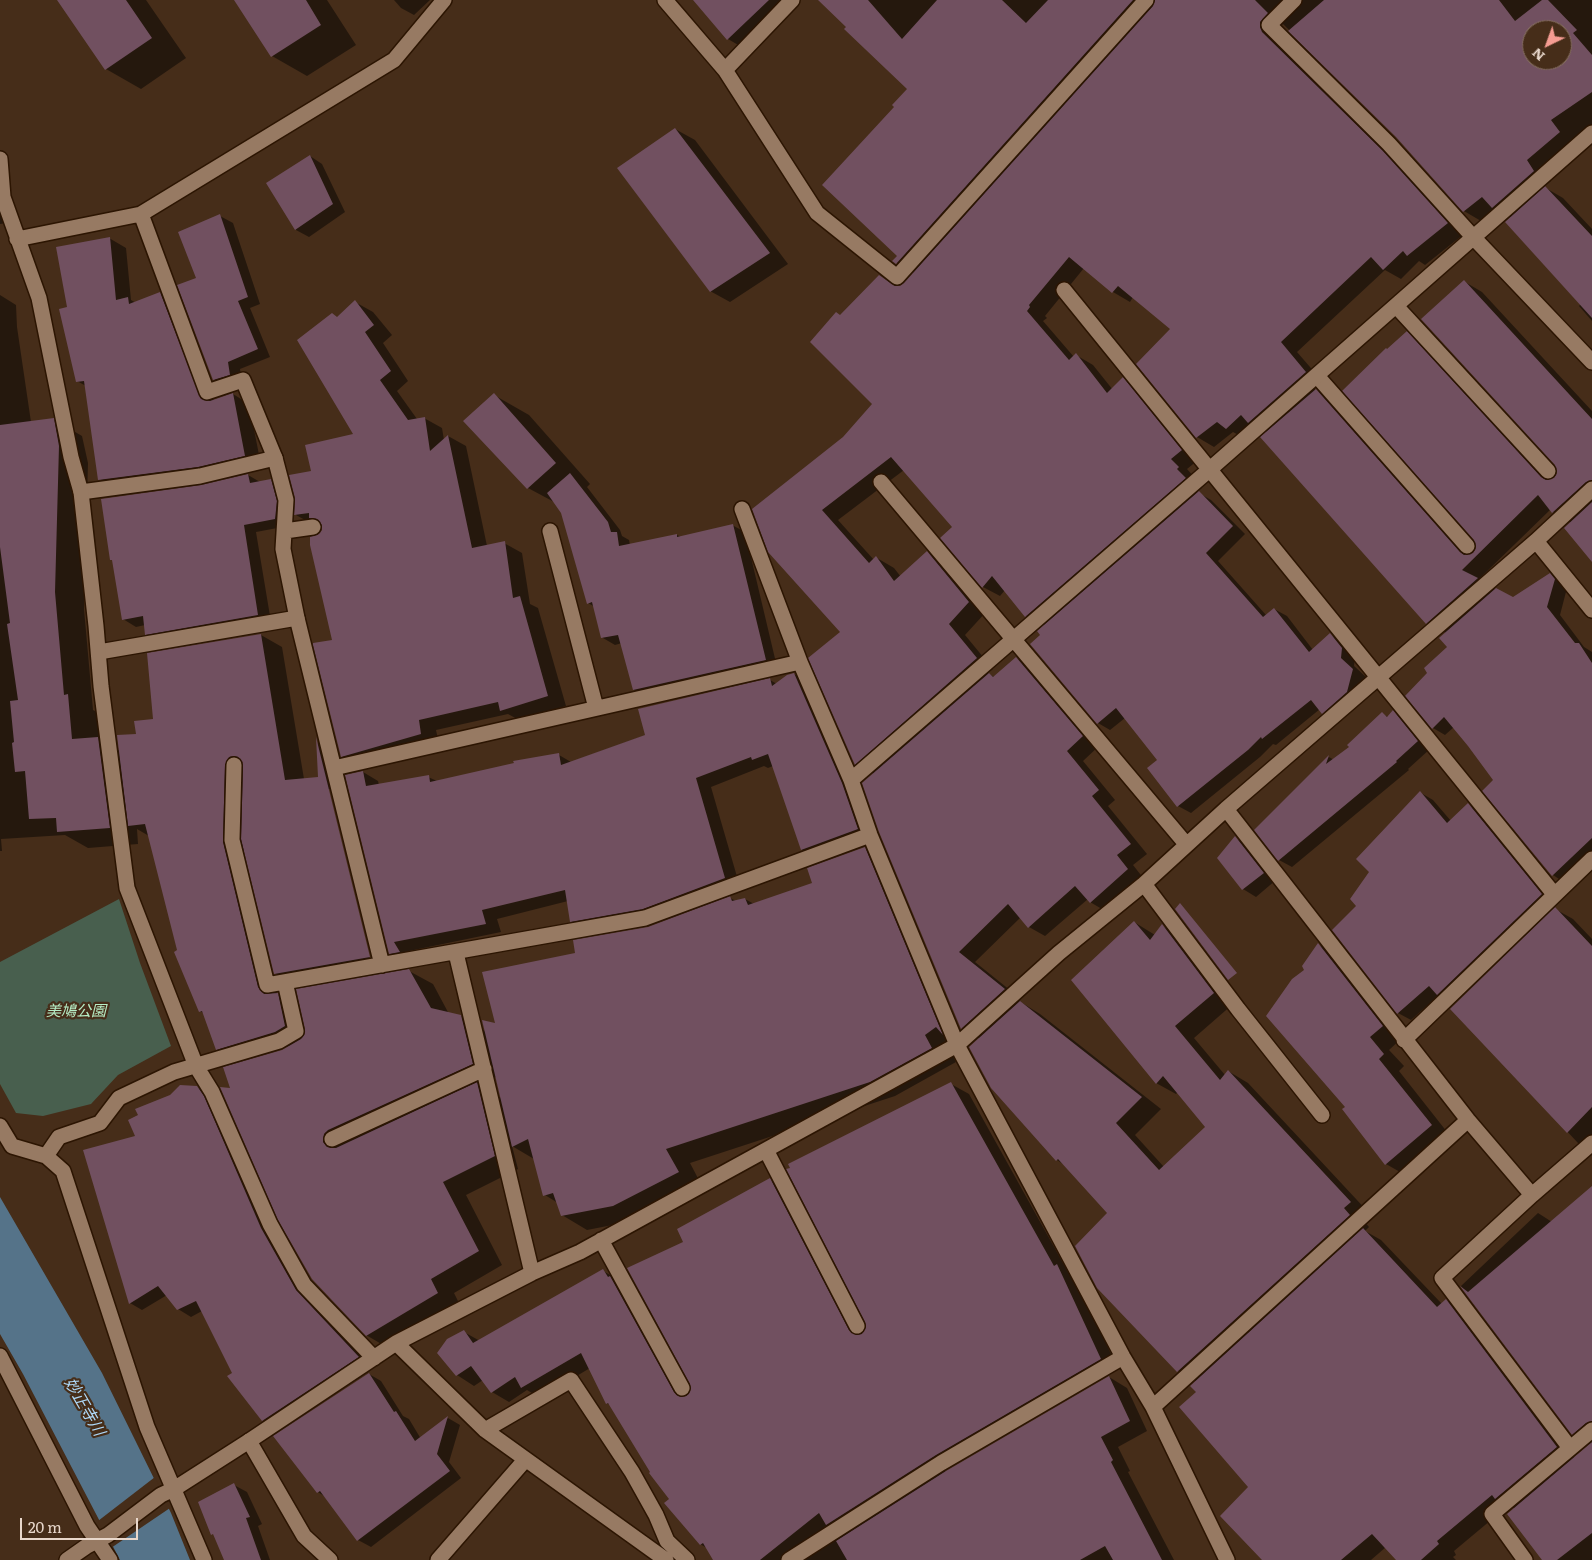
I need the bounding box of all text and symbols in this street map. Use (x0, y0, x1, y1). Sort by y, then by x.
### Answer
north arrow (1522, 20, 1572, 70)
text: N (1527, 44, 1549, 67)
park label: 美鳩公園 (46, 1003, 106, 1021)
water label: 妙正寺川 (60, 1374, 108, 1440)
scale bar (22, 1508, 140, 1540)
text: 20 m (28, 1515, 62, 1538)

